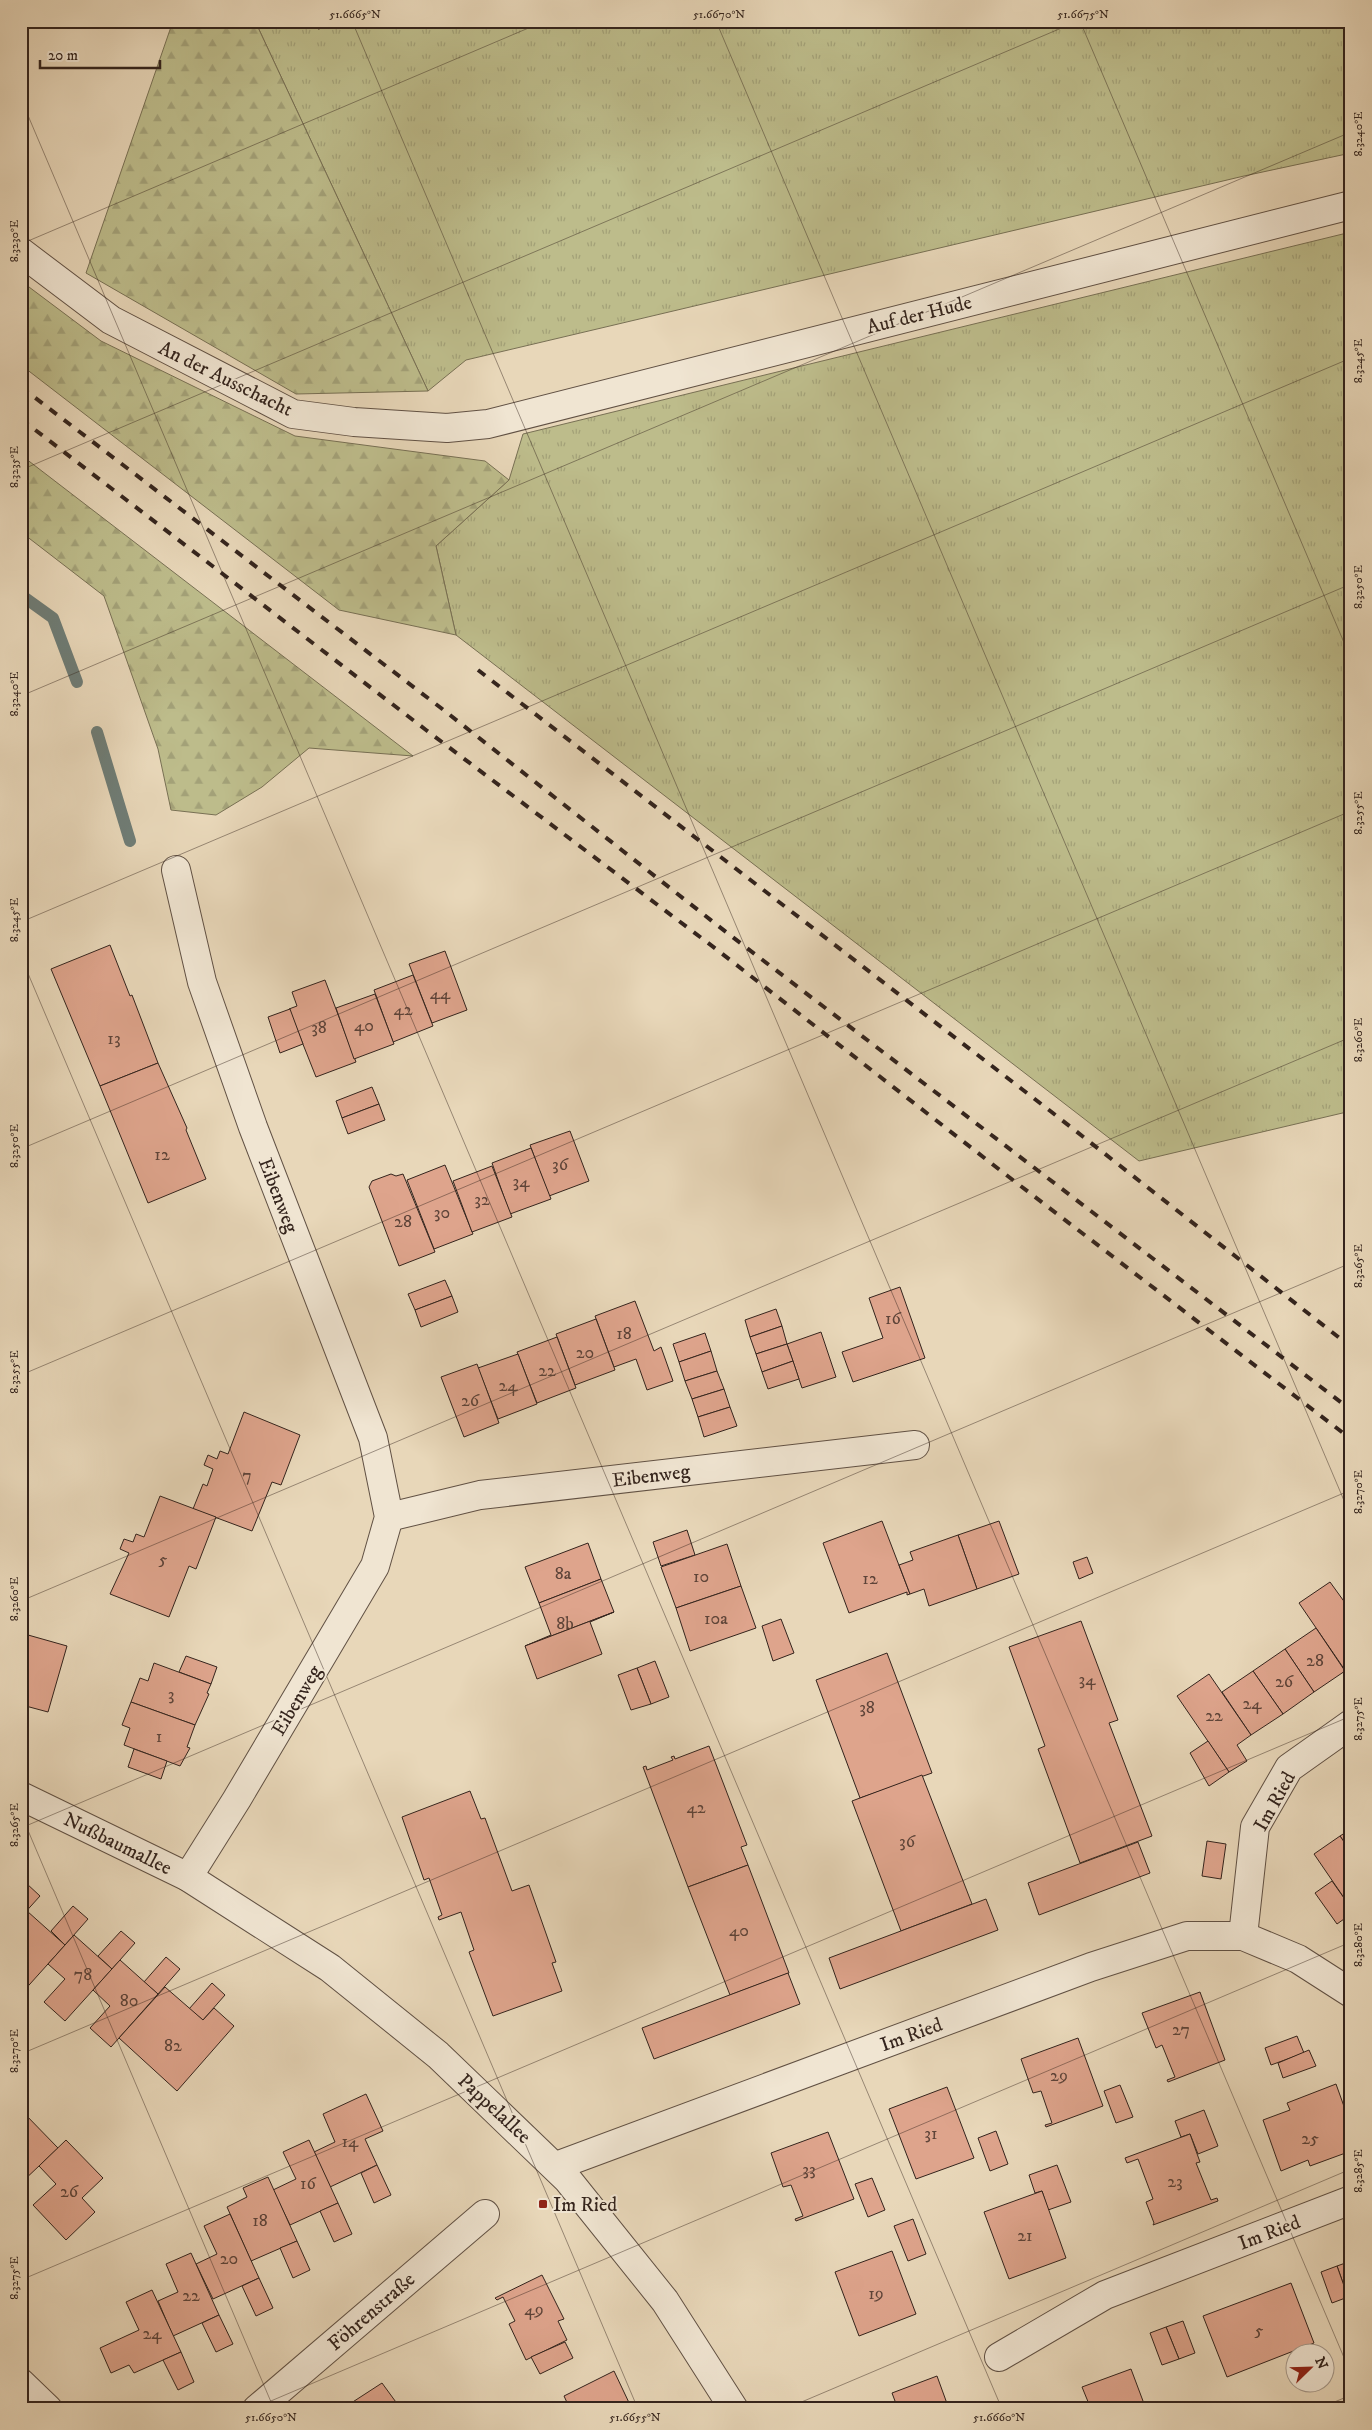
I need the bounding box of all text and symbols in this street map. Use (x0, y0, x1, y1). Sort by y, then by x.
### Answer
text: 51.6665°N (329, 7, 381, 22)
text: 51.6670°N (693, 7, 745, 22)
text: 51.6675°N (1057, 7, 1109, 22)
scale bar (40, 38, 160, 70)
text: 20 m (48, 46, 78, 65)
text: 8.3240°E (1351, 111, 1366, 156)
text: 8.3230°E (7, 219, 22, 262)
street label: Auf der Hude (864, 290, 975, 341)
street label: An der Ausschacht (154, 336, 297, 423)
text: 8.3245°E (1351, 338, 1366, 383)
text: 8.3235°E (7, 446, 22, 488)
text: 8.3250°E (1351, 565, 1366, 609)
text: 8.3240°E (7, 671, 22, 716)
text: 8.3255°E (1351, 791, 1366, 835)
text: 8.3245°E (7, 897, 22, 942)
house number: 44 (430, 983, 451, 1005)
house number: 42 (393, 999, 413, 1021)
house number: 40 (354, 1015, 374, 1037)
house number: 38 (311, 1017, 327, 1039)
text: 8.3260°E (1351, 1017, 1366, 1062)
house number: 13 (107, 1028, 121, 1050)
text: 8.3250°E (7, 1124, 22, 1168)
house number: 12 (154, 1144, 170, 1166)
house number: 36 (552, 1154, 569, 1176)
street label: Eibenweg (252, 1155, 303, 1237)
house number: 34 (512, 1171, 530, 1193)
house number: 32 (474, 1189, 490, 1211)
house number: 30 (434, 1202, 450, 1224)
house number: 28 (394, 1211, 412, 1233)
text: 8.3265°E (1351, 1244, 1366, 1288)
house number: 16 (885, 1308, 902, 1330)
house number: 18 (616, 1323, 632, 1345)
house number: 20 (576, 1342, 594, 1364)
text: 8.3255°E (7, 1350, 22, 1394)
house number: 22 (538, 1360, 556, 1382)
house number: 24 (498, 1375, 518, 1397)
house number: 26 (461, 1390, 480, 1412)
street label: Eibenweg (611, 1459, 692, 1494)
house number: 7 (242, 1465, 252, 1487)
text: 8.3270°E (1351, 1469, 1366, 1514)
house number: 5 (159, 1549, 168, 1571)
house number: 8a (555, 1563, 572, 1585)
house number: 10 (693, 1566, 709, 1588)
house number: 12 (862, 1568, 878, 1590)
text: 8.3260°E (7, 1576, 22, 1621)
house number: 10a (704, 1608, 728, 1630)
house number: 8b (556, 1613, 574, 1635)
house number: 28 (1306, 1650, 1324, 1672)
street label: Eibenweg (266, 1661, 328, 1741)
house number: 34 (1078, 1669, 1096, 1691)
house number: 26 (1275, 1671, 1294, 1693)
house number: 3 (168, 1684, 174, 1706)
house number: 24 (1242, 1693, 1262, 1715)
house number: 38 (859, 1697, 875, 1719)
text: 8.3275°E (1351, 1697, 1366, 1741)
house number: 22 (1205, 1705, 1223, 1727)
house number: 1 (156, 1726, 162, 1748)
street label: Im Ried (1249, 1768, 1302, 1836)
house number: 42 (686, 1797, 706, 1819)
text: 8.3265°E (7, 1803, 22, 1847)
street label: Nußbaumallee (59, 1807, 176, 1881)
house number: 36 (899, 1831, 916, 1853)
house number: 40 (729, 1920, 749, 1942)
text: 8.3280°E (1351, 1922, 1366, 1967)
house number: 78 (74, 1964, 92, 1986)
house number: 80 (120, 1990, 138, 2012)
street label: Im Ried (877, 2013, 946, 2058)
house number: 27 (1172, 2019, 1190, 2041)
text: 8.3270°E (7, 2028, 22, 2073)
house number: 82 (164, 2035, 182, 2057)
house number: 29 (1050, 2065, 1068, 2087)
street label: Pappelallee (452, 2069, 536, 2149)
house number: 31 (924, 2123, 938, 2145)
house number: 25 (1301, 2128, 1319, 2150)
house number: 14 (342, 2131, 359, 2153)
text: 8.3285°E (1351, 2149, 1366, 2193)
house number: 33 (802, 2159, 816, 2181)
house number: 23 (1167, 2171, 1183, 2193)
house number: 16 (300, 2173, 317, 2195)
house number: 26 (60, 2181, 79, 2203)
place label: Im Ried (553, 2193, 617, 2218)
marker: Im Ried (537, 2198, 549, 2210)
house number: 18 (252, 2210, 268, 2232)
street label: Im Ried (1235, 2210, 1304, 2257)
house number: 21 (1017, 2225, 1033, 2247)
house number: 20 (220, 2248, 238, 2270)
text: 8.3275°E (7, 2256, 22, 2300)
street label: Föhrenstraße (323, 2268, 421, 2357)
house number: 19 (868, 2283, 884, 2305)
house number: 22 (182, 2285, 200, 2307)
house number: 49 (524, 2299, 544, 2321)
house number: 5 (1255, 2320, 1264, 2342)
house number: 24 (142, 2323, 162, 2345)
north arrow (1284, 2342, 1334, 2392)
text: N (1311, 2355, 1332, 2373)
text: 51.6650°N (245, 2410, 297, 2425)
text: 51.6655°N (609, 2410, 661, 2425)
text: 51.6660°N (973, 2410, 1025, 2425)

